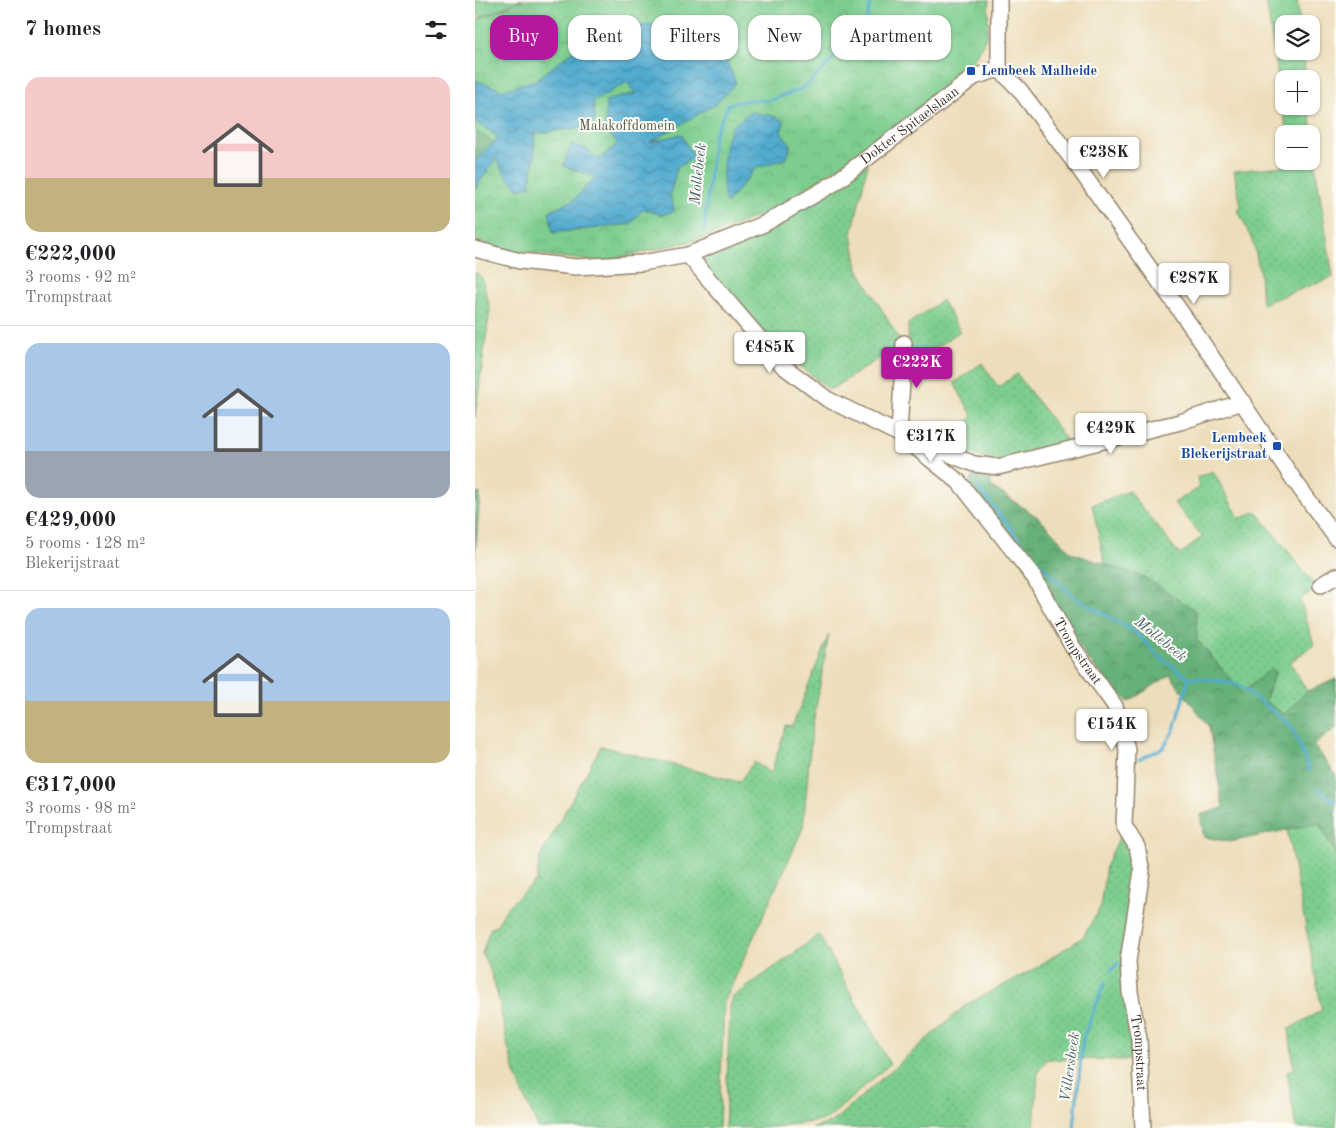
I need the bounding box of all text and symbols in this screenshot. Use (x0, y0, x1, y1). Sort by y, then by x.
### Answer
chip: Buy (490, 15, 558, 60)
chip: Rent (568, 15, 641, 60)
chip: Filters (651, 15, 738, 60)
chip: New (748, 15, 821, 60)
chip: Apartment (831, 15, 951, 60)
map controls (1275, 15, 1320, 170)
button: layers (1275, 15, 1320, 60)
icon: filters (422, 16, 450, 44)
text: 7 homes (25, 19, 101, 40)
place label: Lembeek Malheide (981, 64, 1097, 78)
marker: Lembeek Malheide (965, 65, 977, 77)
button: + (1275, 70, 1320, 115)
street label: Dokter Spitaelslaan (858, 84, 962, 167)
icon: home (193, 110, 283, 200)
park label: Malakoffdomein (579, 119, 675, 133)
button: − (1275, 125, 1320, 170)
pin: €238K (1069, 136, 1139, 179)
water label: Mollebeek (688, 142, 710, 207)
text: €238K (1079, 145, 1129, 161)
text: €222,000 (25, 244, 116, 265)
pin: €287K (1159, 262, 1229, 305)
text: 3 rooms · 92 m² (25, 270, 136, 286)
text: €287K (1169, 271, 1219, 287)
text: Trompstraat (25, 290, 112, 306)
pin: €485K (735, 332, 805, 374)
text: €485K (745, 340, 795, 356)
pin: €222K (882, 346, 952, 389)
text: €222K (892, 355, 942, 371)
icon: home (193, 375, 283, 465)
pin: €429K (1076, 412, 1146, 455)
pin: €317K (896, 420, 966, 463)
text: €429K (1086, 421, 1136, 437)
text: €317K (906, 429, 956, 445)
place label: Lembeek Blekerijstraat (1180, 431, 1267, 461)
marker: Lembeek Blekerijstraat (1271, 440, 1283, 452)
text: €429,000 (25, 510, 116, 531)
text: 5 rooms · 128 m² (25, 536, 145, 552)
text: Blekerijstraat (25, 556, 120, 572)
water label: Mollebeek (1130, 614, 1189, 665)
street label: Trompstraat (1051, 616, 1104, 687)
icon: home (193, 640, 283, 730)
pin: €154K (1077, 708, 1147, 751)
text: €154K (1087, 717, 1137, 733)
text: €317,000 (25, 775, 116, 796)
text: 3 rooms · 98 m² (25, 801, 136, 817)
text: Trompstraat (25, 821, 112, 837)
street label: Trompstraat (1127, 1013, 1148, 1091)
water label: Villersbeek (1059, 1031, 1083, 1103)

